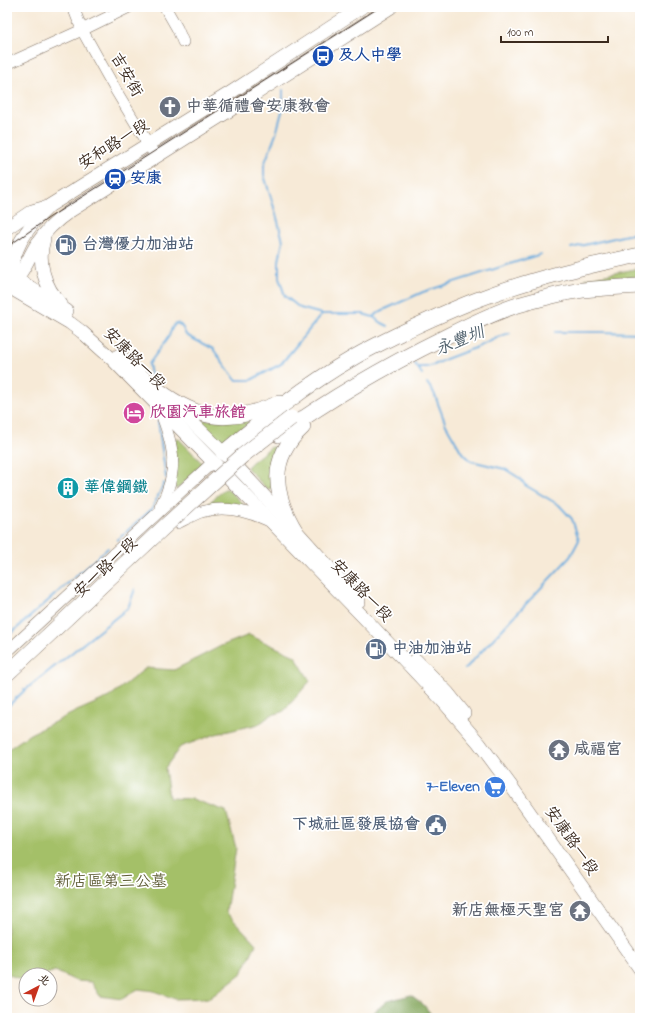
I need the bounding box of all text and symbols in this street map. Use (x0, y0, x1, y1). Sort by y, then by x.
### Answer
scale bar (501, 18, 608, 44)
text: 100 m (507, 24, 534, 42)
bus stop icon: 及人中學 (310, 43, 336, 69)
place label: 及人中學 (338, 44, 402, 68)
street label: 吉安街 (104, 48, 148, 102)
church icon: 中華循禮會安康教會 (157, 94, 183, 120)
place label: 中華循禮會安康教會 (186, 95, 330, 119)
street label: 安和路一段 (74, 114, 154, 176)
station icon: 安康 (102, 166, 128, 192)
place label: 安康 (130, 167, 162, 191)
fuel station icon: 台灣優力加油站 (53, 232, 79, 258)
place label: 台灣優力加油站 (82, 233, 194, 257)
water label: 永豐圳 (432, 319, 490, 362)
street label: 安康路一段 (97, 322, 171, 396)
hotel icon: 欣園汽車旅館 (121, 400, 147, 426)
place label: 欣園汽車旅館 (150, 401, 246, 425)
building icon: 華偉鋼鐵 (55, 475, 81, 501)
place label: 華偉鋼鐵 (84, 476, 148, 500)
street label: 安一路一段 (69, 532, 143, 604)
street label: 安康路一段 (325, 554, 397, 628)
fuel station icon: 中油加油站 (363, 636, 389, 662)
place label: 中油加油站 (392, 637, 472, 661)
temple icon: 咸福宮 (546, 737, 572, 763)
place label: 咸福宮 (574, 738, 622, 762)
supermarket icon: 7-Eleven (482, 774, 508, 800)
place label: 7-Eleven (426, 775, 480, 799)
street label: 安康路一段 (538, 801, 604, 881)
public building icon: 下城社區發展協會 (423, 812, 449, 838)
place label: 下城社區發展協會 (292, 813, 420, 837)
park label: 新店區第三公墓 (55, 870, 167, 894)
temple icon: 新店無極天聖宮 (567, 898, 593, 924)
place label: 新店無極天聖宮 (452, 899, 564, 923)
north arrow (18, 967, 58, 1007)
text: 北 (35, 971, 53, 990)

